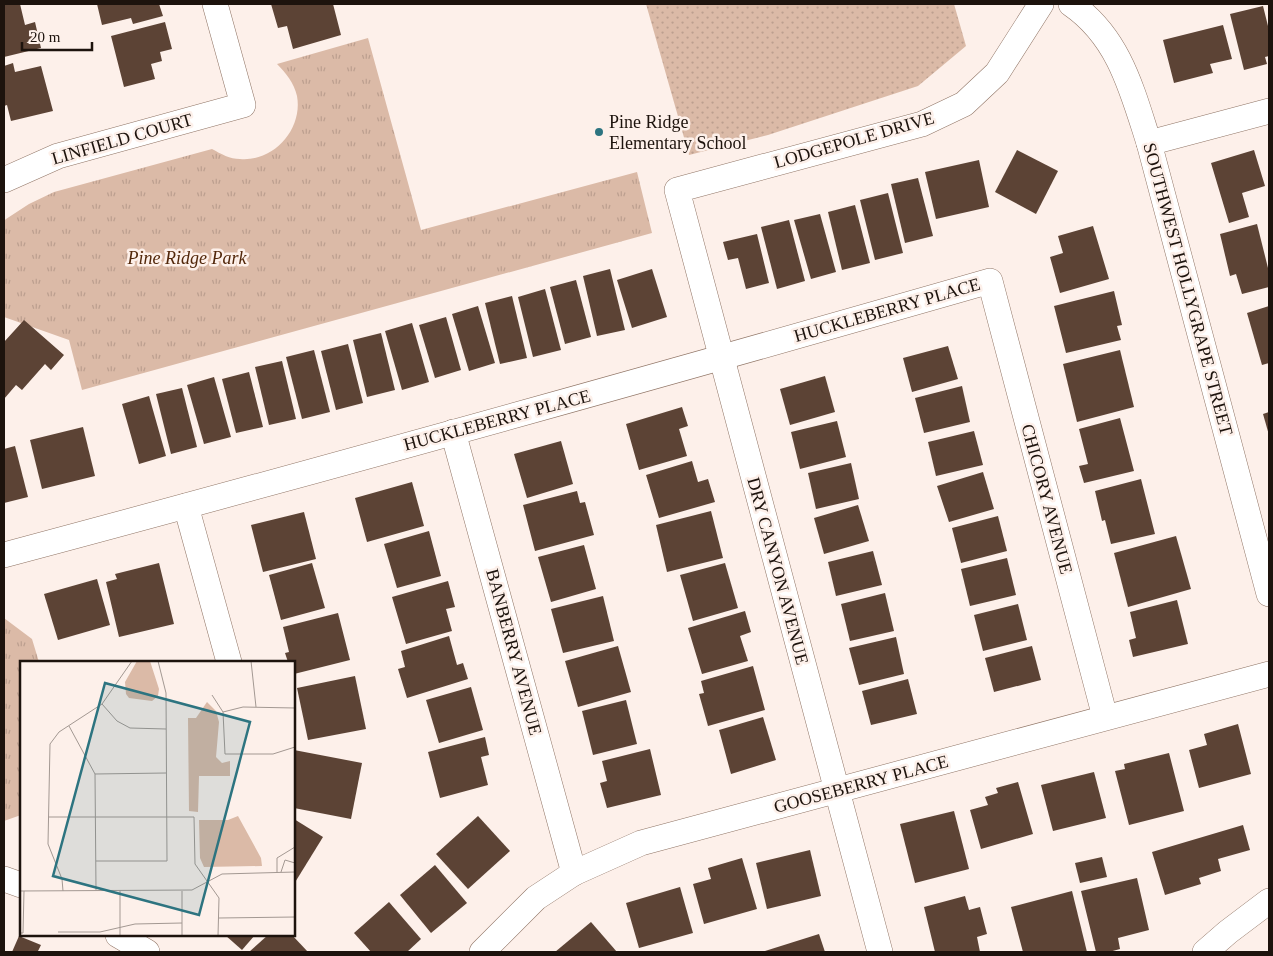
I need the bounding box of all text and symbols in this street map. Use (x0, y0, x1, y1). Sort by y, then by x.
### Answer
scale bar (22, 20, 92, 52)
text: 20 m (30, 29, 61, 45)
street label: LODGEPOLE DRIVE (772, 108, 936, 172)
street label: LINFIELD COURT (49, 109, 195, 169)
place label: Pine Ridge Elementary School (609, 112, 746, 153)
marker: Pine Ridge Elementary School (593, 126, 605, 138)
street label: SOUTHWEST HOLLYGRAPE STREET (1139, 141, 1237, 437)
park label: Pine Ridge Park (127, 248, 247, 268)
street label: HUCKLEBERRY PLACE (792, 274, 982, 346)
street label: HUCKLEBERRY PLACE (401, 385, 593, 455)
street label: CHICORY AVENUE (1017, 422, 1077, 576)
street label: DRY CANYON AVENUE (743, 475, 813, 667)
street label: BANBERRY AVENUE (482, 567, 546, 737)
inset map (20, 661, 295, 936)
street label: GOOSEBERRY PLACE (772, 751, 950, 817)

